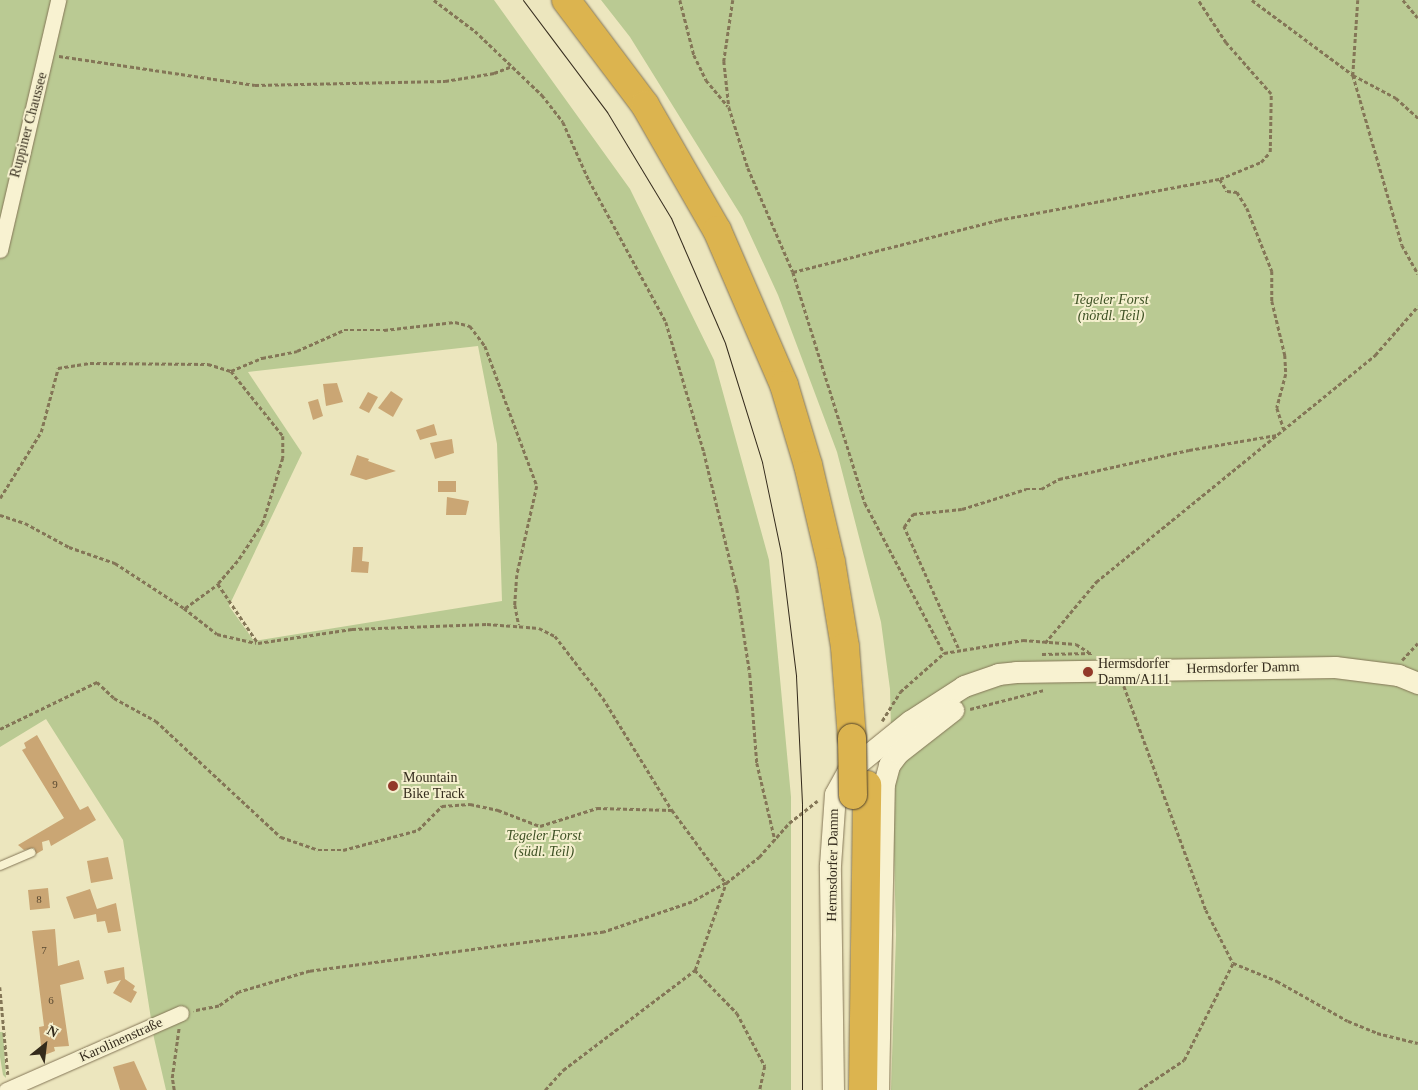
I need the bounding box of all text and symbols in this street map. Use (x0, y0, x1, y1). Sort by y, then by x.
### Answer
street label: Ruppiner Chaussee (7, 70, 51, 180)
park label: Tegeler Forst (nördl. Teil) (1073, 292, 1149, 324)
place label: Hermsdorfer Damm/A111 (1098, 656, 1170, 689)
street label: Hermsdorfer Damm (1186, 659, 1300, 677)
marker: Hermsdorfer Damm/A111 (1082, 666, 1094, 678)
place label: Mountain Bike Track (403, 770, 465, 802)
house number: 9 (52, 777, 58, 791)
marker: Mountain Bike Track (387, 780, 399, 792)
street label: Hermsdorfer Damm (824, 808, 842, 922)
park label: Tegeler Forst (südl. Teil) (506, 828, 582, 860)
house number: 8 (36, 892, 42, 906)
house number: 7 (41, 943, 47, 957)
house number: 6 (48, 993, 54, 1007)
street label: Karolinenstraße (77, 1014, 165, 1066)
north arrow (20, 1020, 70, 1070)
text: N (44, 1022, 61, 1040)

